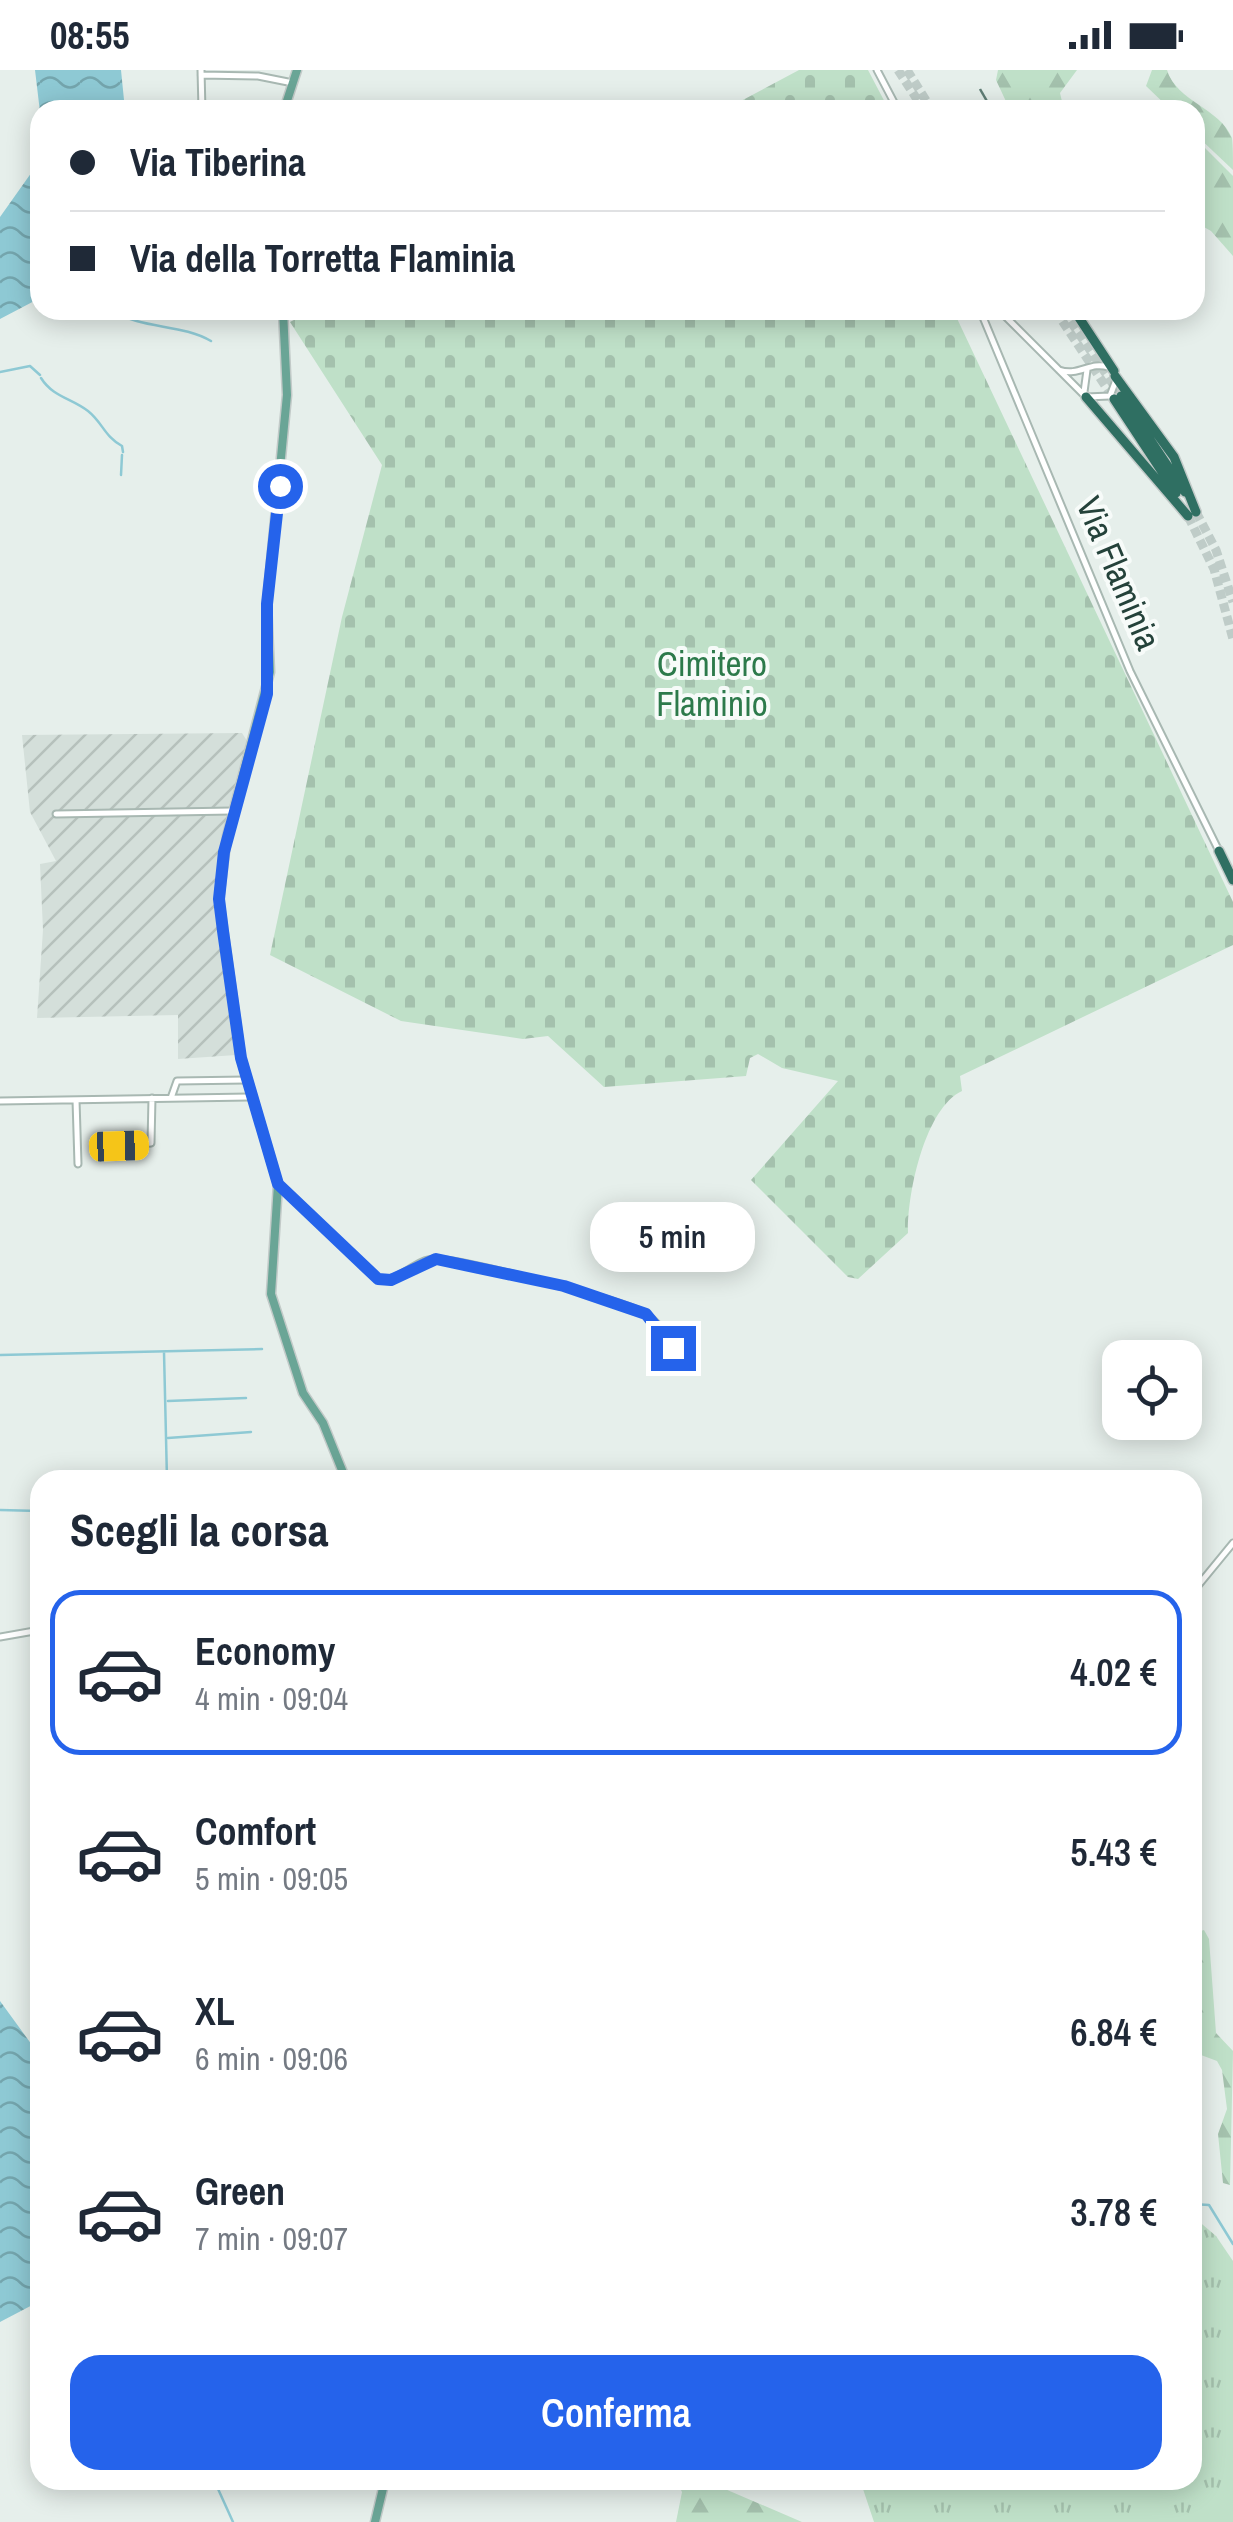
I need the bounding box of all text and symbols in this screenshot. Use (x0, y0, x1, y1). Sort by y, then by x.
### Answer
text: 08:55 (50, 10, 130, 61)
text: Via Tiberina (130, 137, 306, 188)
text: Via della Torretta Flaminia (130, 233, 515, 284)
route start (258, 464, 303, 509)
street label: Via Flaminia (1066, 489, 1172, 657)
park label: Cimitero Flaminio (656, 640, 768, 727)
car (88, 1130, 150, 1162)
callout: 5 min (590, 1203, 756, 1273)
text: 5 min (639, 1215, 706, 1258)
route end (651, 1326, 696, 1371)
map controls (1102, 1340, 1202, 1440)
button: locate (1102, 1340, 1202, 1440)
text: Scegli la corsa (70, 1499, 328, 1560)
text: Economy (195, 1626, 335, 1677)
icon: car (75, 1628, 165, 1718)
text: 4.02 € (1070, 1647, 1157, 1698)
text: 4 min · 09:04 (195, 1677, 348, 1720)
text: Comfort (195, 1806, 316, 1857)
icon: car (75, 1808, 165, 1898)
text: 5.43 € (1070, 1827, 1157, 1878)
text: 5 min · 09:05 (195, 1857, 348, 1900)
text: XL (195, 1986, 235, 2037)
icon: car (75, 1988, 165, 2078)
text: 6.84 € (1070, 2007, 1157, 2058)
text: 6 min · 09:06 (195, 2037, 348, 2080)
text: Green (195, 2166, 285, 2217)
icon: car (75, 2168, 165, 2258)
text: 3.78 € (1070, 2187, 1157, 2238)
text: 7 min · 09:07 (195, 2217, 348, 2260)
button: Conferma (70, 2355, 1162, 2470)

